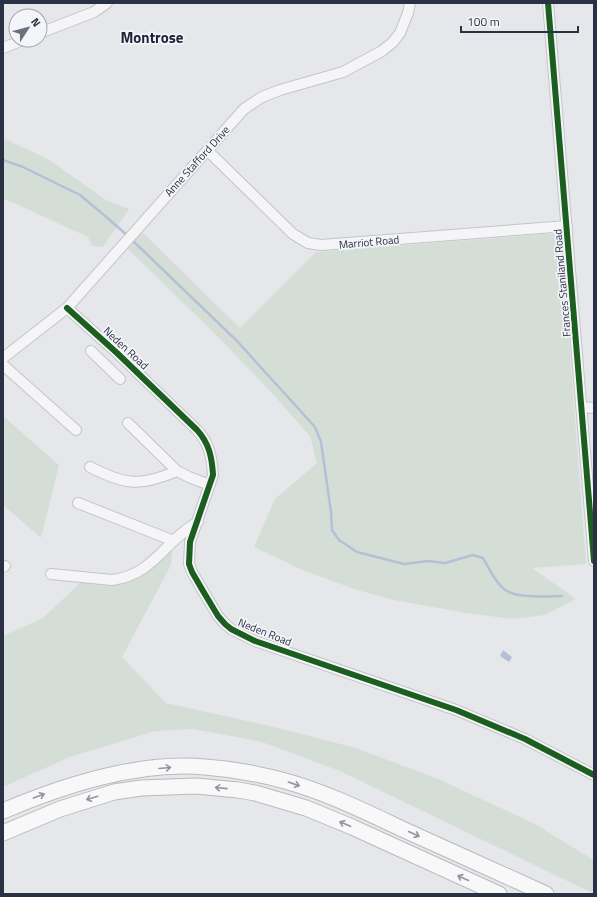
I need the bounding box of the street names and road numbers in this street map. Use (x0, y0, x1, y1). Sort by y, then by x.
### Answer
street label: Anne Stafford Drive (161, 122, 234, 200)
street label: Frances Staniland Road (549, 228, 575, 338)
street label: Marriot Road (338, 231, 400, 253)
street label: Neden Road (100, 323, 152, 373)
street label: Neden Road (236, 614, 294, 650)

